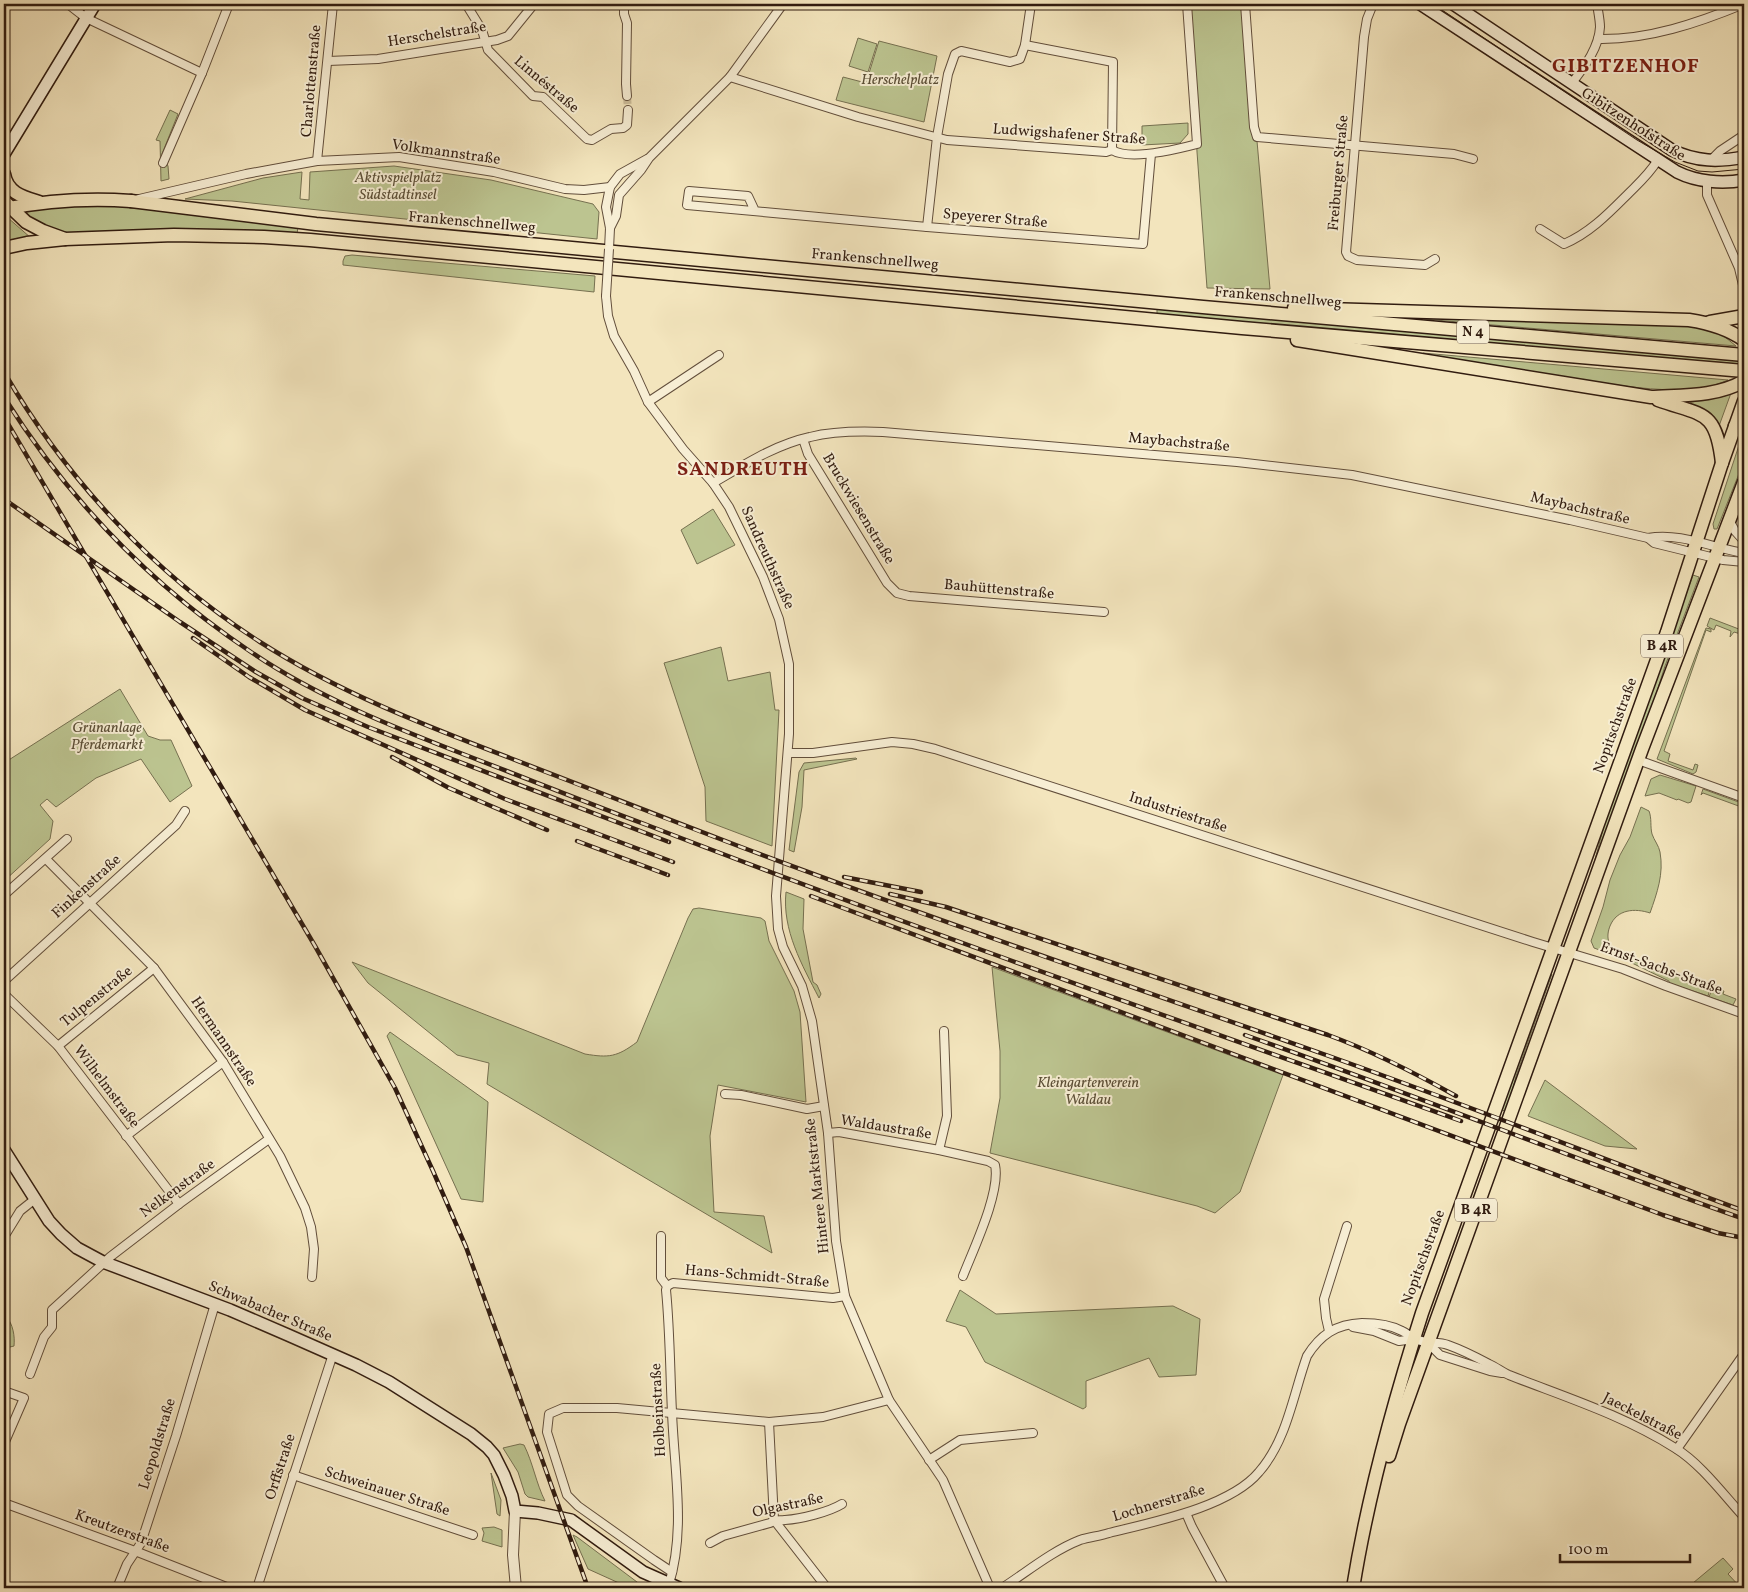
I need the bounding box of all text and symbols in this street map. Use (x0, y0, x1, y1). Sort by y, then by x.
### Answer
street label: Herschelstraße (386, 17, 488, 53)
street label: Charlottenstraße (297, 24, 327, 138)
street label: Linnéstraße (509, 51, 583, 119)
district label: GIBITZENHOF (1552, 53, 1700, 81)
park label: Herschelplatz (861, 70, 939, 91)
street label: Gibitzenhofstraße (1577, 83, 1689, 167)
street label: Freiburger Straße (1323, 114, 1355, 232)
street label: Ludwigshafener Straße (992, 119, 1146, 151)
street label: Volkmannstraße (390, 135, 502, 171)
park label: Aktivspielplatz Südstadtinsel (354, 168, 441, 206)
street label: Speyerer Straße (942, 204, 1048, 234)
street label: Frankenschnellweg (407, 207, 537, 239)
street label: Frankenschnellweg (810, 244, 940, 276)
street label: Frankenschnellweg (1213, 282, 1343, 314)
road number: N 4 (1457, 321, 1489, 344)
street label: Maybachstraße (1127, 428, 1231, 458)
street label: Bruckwiesenstraße (817, 450, 899, 568)
district label: SANDREUTH (677, 456, 809, 484)
street label: Maybachstraße (1528, 487, 1632, 531)
street label: Sandreuthstraße (735, 503, 799, 613)
street label: Bauhüttenstraße (943, 575, 1055, 605)
road number: B 4R (1641, 634, 1683, 658)
street label: Nopitschstraße (1589, 675, 1643, 777)
park label: Grünanlage Pferdemarkt (71, 718, 144, 756)
street label: Industriestraße (1126, 787, 1230, 839)
street label: Finkenstraße (48, 850, 126, 924)
street label: Ernst-Sachs-Straße (1597, 937, 1725, 1001)
street label: Tulpenstraße (57, 961, 137, 1033)
street label: Hermannstraße (185, 993, 261, 1091)
street label: Wilhelmstraße (68, 1041, 144, 1133)
park label: Kleingartenverein Waldau (1037, 1073, 1139, 1111)
street label: Waldaustraße (839, 1110, 933, 1146)
street label: Hintere Marktstraße (800, 1117, 836, 1255)
street label: Nelkenstraße (136, 1155, 220, 1223)
road number: B 4R (1455, 1198, 1497, 1222)
street label: Nopitschstraße (1397, 1207, 1451, 1309)
street label: Hans-Schmidt-Straße (684, 1260, 830, 1294)
street label: Schwabacher Straße (205, 1276, 335, 1348)
street label: Holbeinstraße (646, 1363, 672, 1457)
street label: Jaeckelstraße (1599, 1388, 1685, 1446)
street label: Leopoldstraße (134, 1396, 182, 1492)
street label: Orffstraße (260, 1431, 302, 1503)
street label: Schweinauer Straße (322, 1462, 452, 1522)
street label: Lochnerstraße (1110, 1480, 1208, 1528)
street label: Olgastraße (751, 1488, 825, 1524)
street label: Kreutzerstraße (72, 1505, 172, 1559)
scale bar (1560, 1532, 1690, 1564)
text: 100 m (1568, 1540, 1608, 1561)

